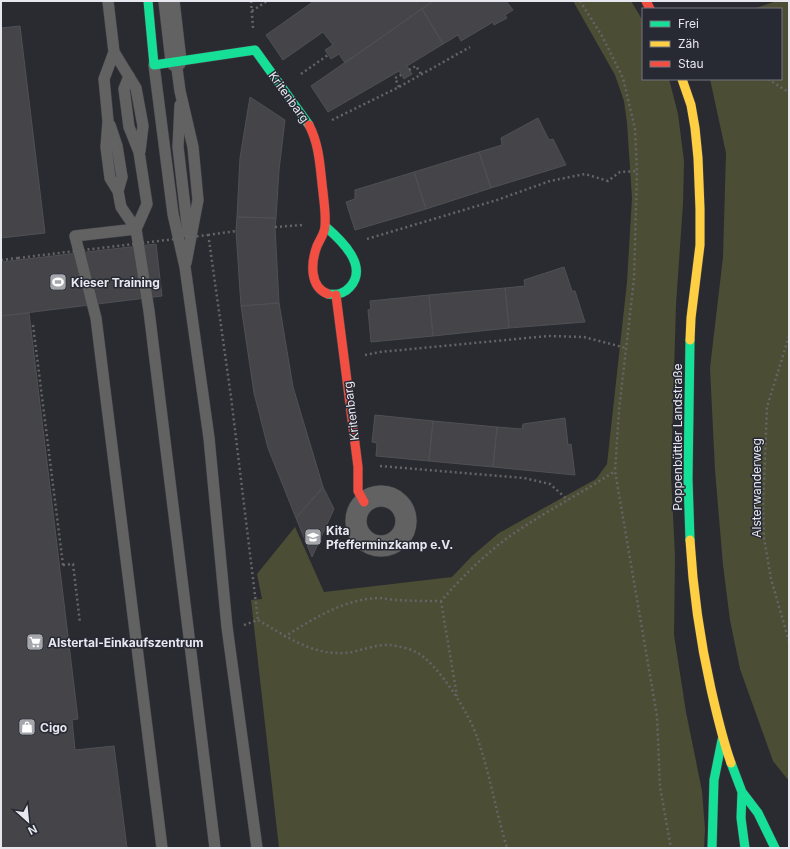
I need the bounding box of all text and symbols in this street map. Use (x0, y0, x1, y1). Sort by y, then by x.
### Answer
legend (642, 8, 782, 80)
text: Frei (678, 16, 699, 31)
text: Zäh (678, 36, 699, 51)
text: Stau (678, 56, 704, 71)
street label: Kritenbarg (265, 69, 313, 125)
sports icon: Kieser Training (48, 272, 68, 292)
place label: Kieser Training (71, 275, 160, 290)
street label: Poppenbüttler Landstraße (670, 363, 685, 511)
street label: Kritenbarg (340, 381, 362, 441)
street label: Alsterwanderweg (749, 438, 764, 538)
place label: Kita Pfefferminzkamp e.V. (326, 523, 453, 552)
school or university icon: Kita Pfefferminzkamp e.V. (303, 527, 323, 547)
supermarket icon: Alstertal-Einkaufszentrum (25, 632, 45, 652)
place label: Alstertal-Einkaufszentrum (48, 635, 203, 650)
shop icon: Cigo (17, 717, 37, 737)
place label: Cigo (40, 720, 67, 735)
north arrow (8, 801, 48, 841)
text: N (26, 822, 39, 838)

